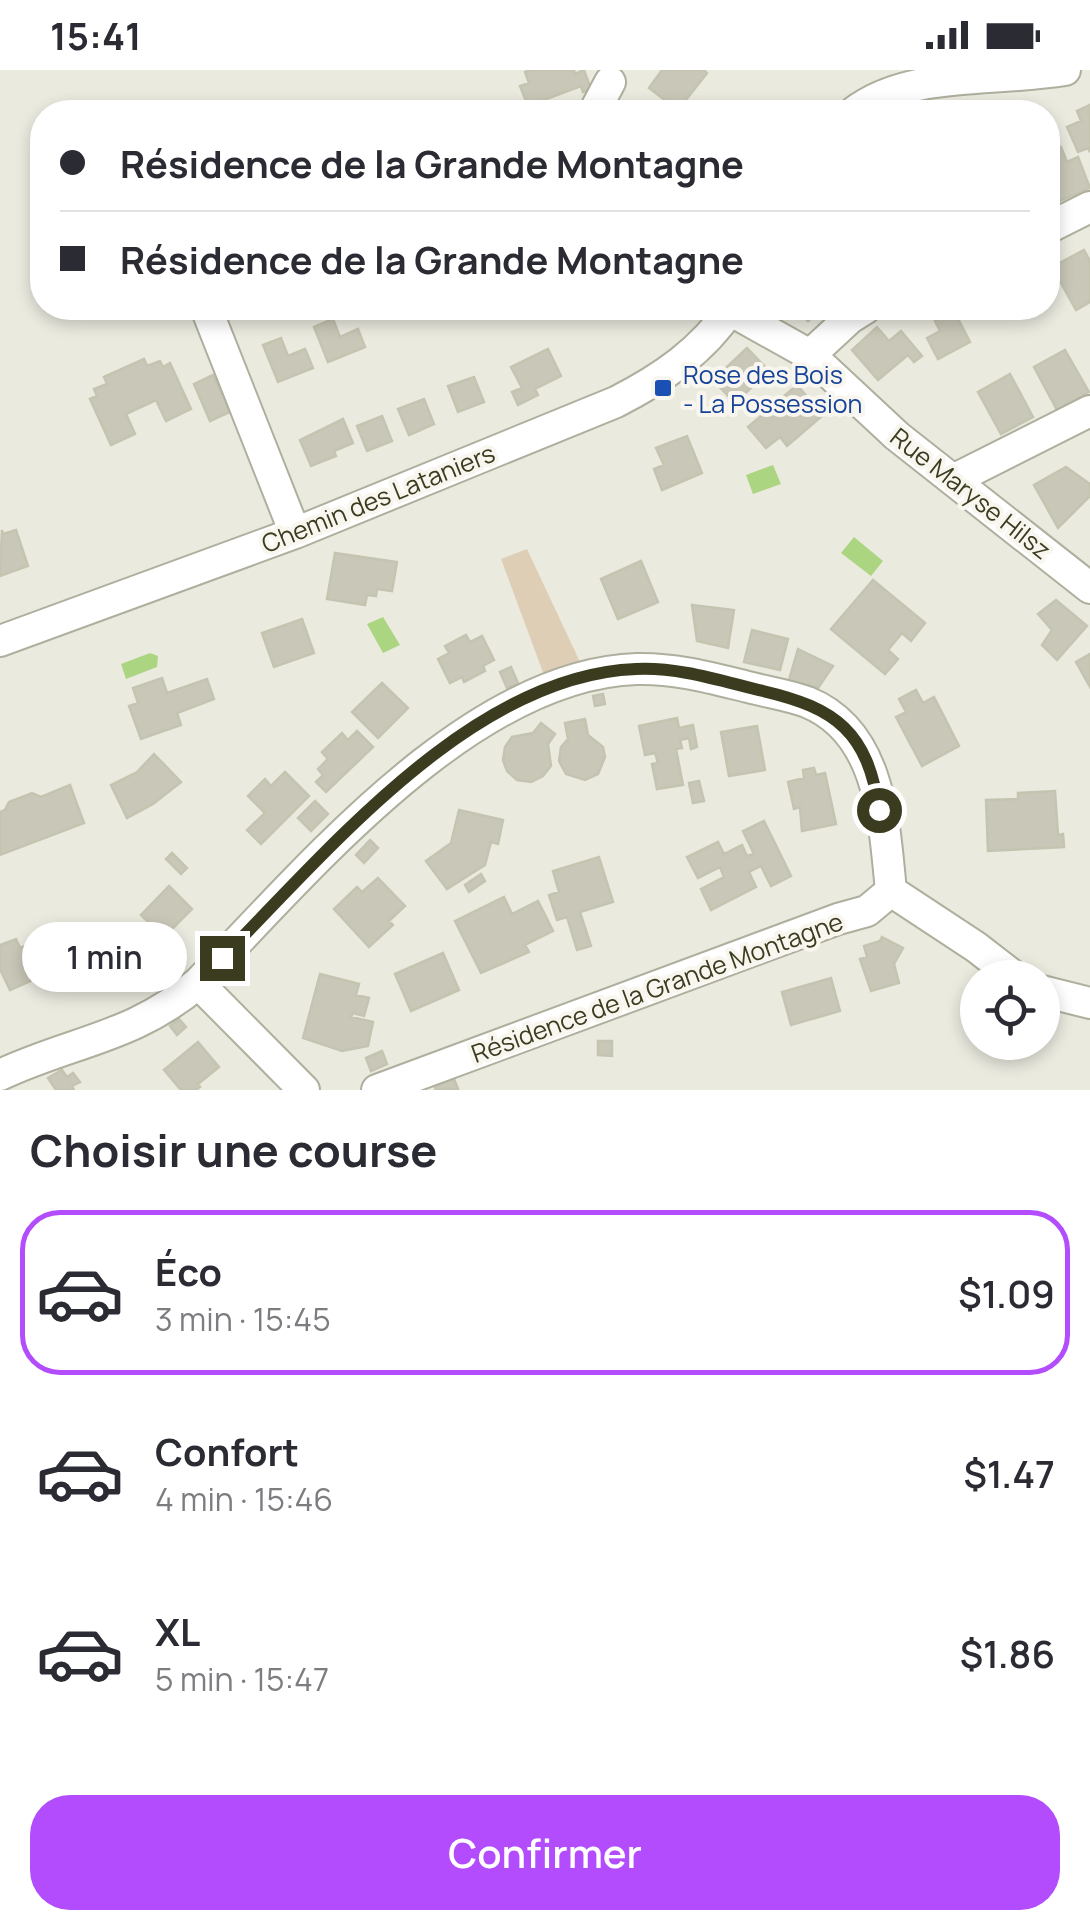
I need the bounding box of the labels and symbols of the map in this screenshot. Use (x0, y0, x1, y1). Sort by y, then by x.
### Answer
place label: Rose des Bois - La Possession (683, 357, 862, 421)
marker: Rose des Bois - La Possession (652, 377, 674, 399)
street label: Rue Maryse Hilsz (883, 419, 1059, 567)
street label: Chemin des Lataniers (256, 435, 500, 561)
route start (857, 788, 902, 833)
street label: Résidence de la Grande Montagne (466, 903, 848, 1071)
callout: 1 min (22, 923, 187, 993)
route end (200, 936, 245, 981)

